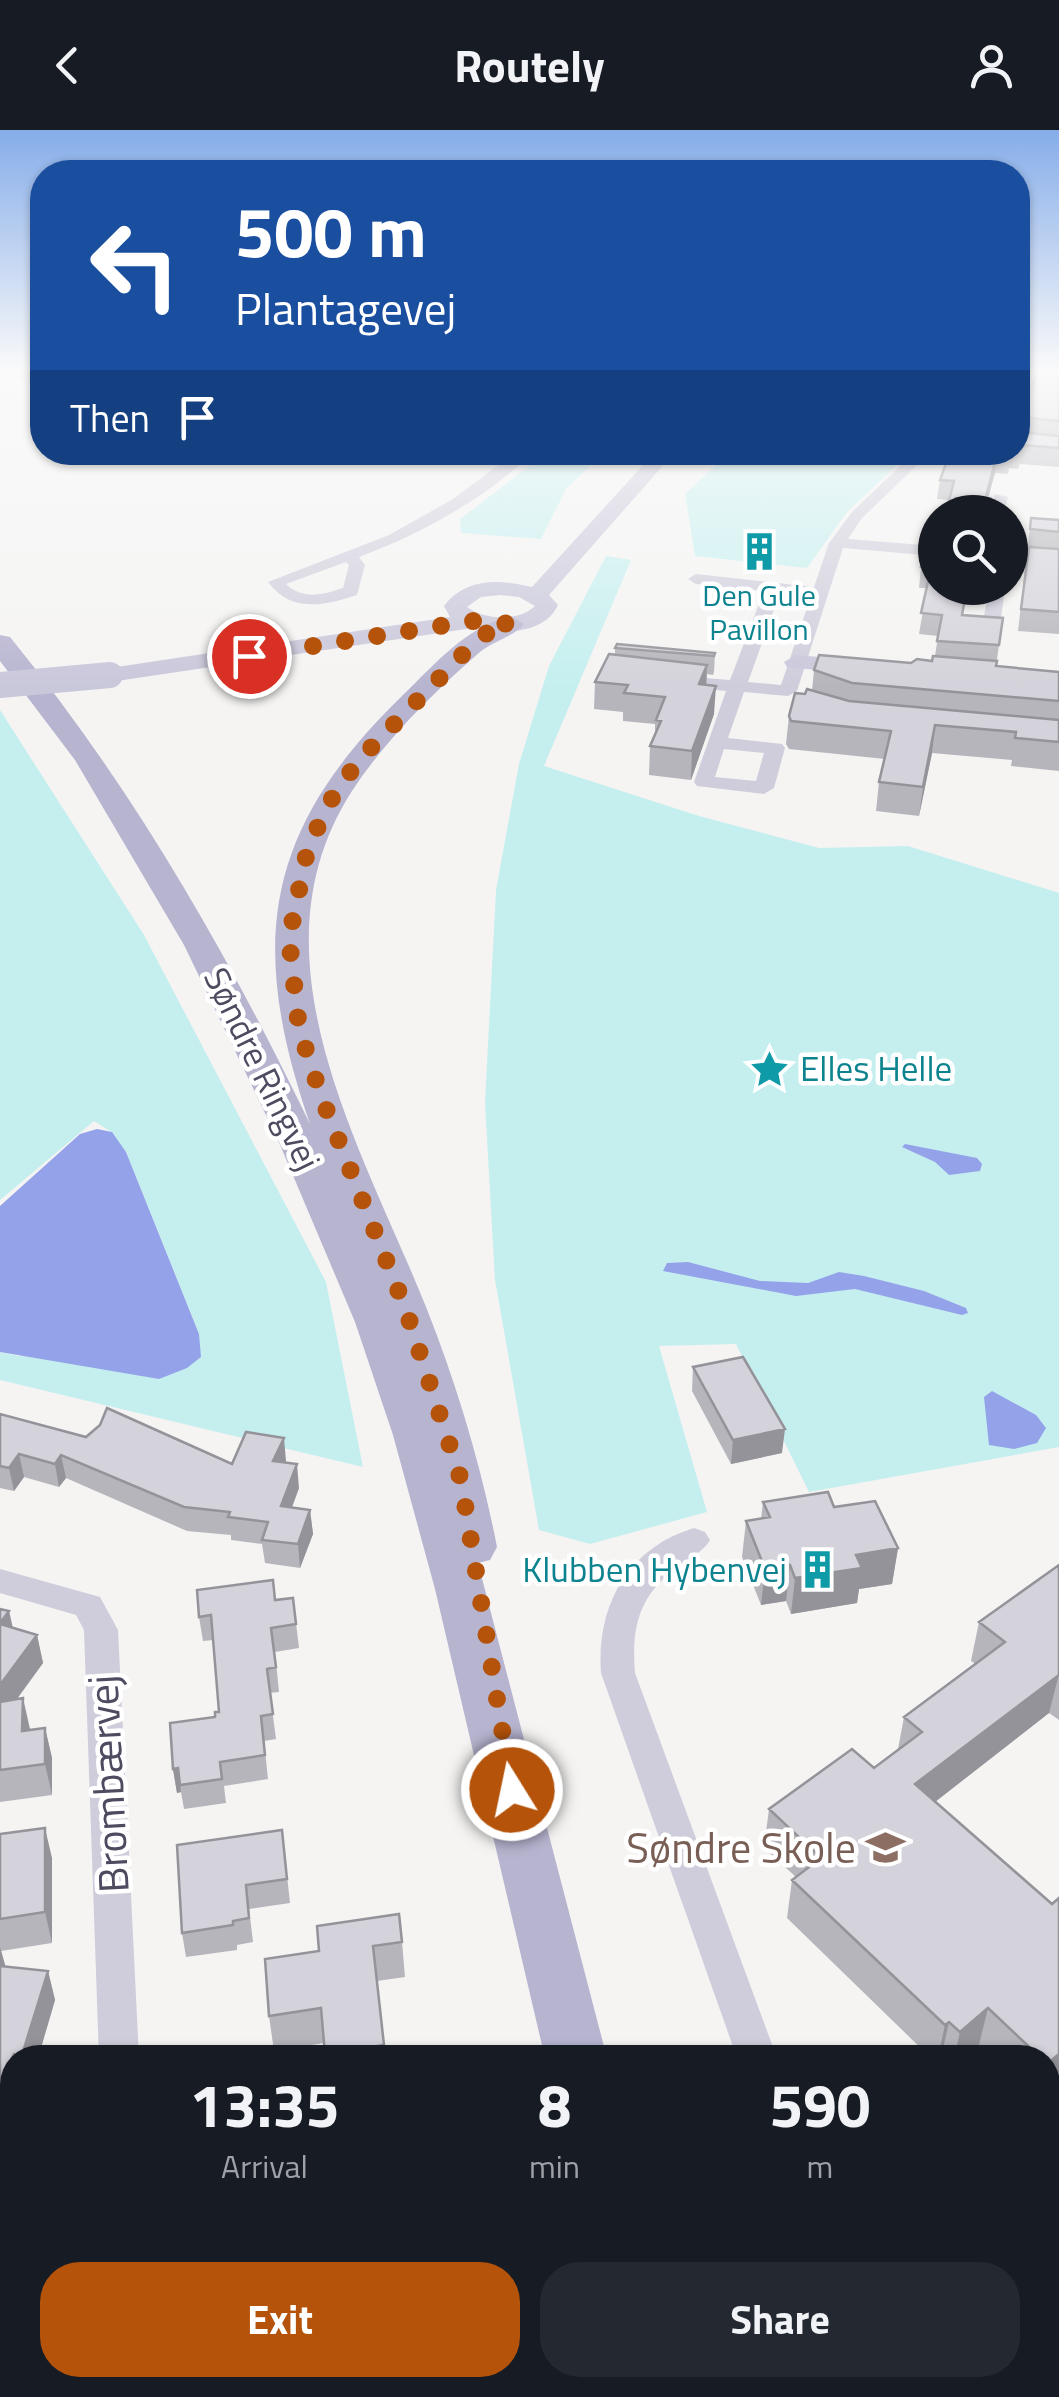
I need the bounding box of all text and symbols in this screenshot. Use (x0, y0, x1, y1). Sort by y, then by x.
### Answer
text: Routely (454, 31, 605, 99)
icon: back (40, 38, 95, 93)
icon: person (964, 38, 1019, 93)
text: 500 m (235, 178, 427, 284)
icon: left (70, 200, 200, 330)
text: Plantagevej (235, 274, 456, 342)
text: Then (70, 389, 150, 447)
icon: arrive (170, 390, 225, 445)
map controls (918, 495, 1028, 605)
button: search (918, 495, 1028, 605)
building icon: Den Gule Pavillon (738, 531, 780, 573)
place label: Den Gule Pavillon (702, 572, 816, 652)
pin (207, 614, 292, 699)
icon: arrive (222, 629, 277, 684)
street label: Søndre Ringvej (190, 958, 335, 1179)
place label: Elles Helle (800, 1041, 952, 1095)
place icon: Elles Helle (749, 1048, 791, 1090)
place label: Klubben Hybenvej (522, 1542, 787, 1596)
building icon: Klubben Hybenvej (796, 1549, 838, 1591)
street label: Brombærvej (69, 1674, 145, 1895)
position arrow (460, 1738, 564, 1842)
place label: Søndre Skole (626, 1815, 856, 1879)
school or university icon: Søndre Skole (865, 1827, 907, 1869)
text: 13:35 (190, 2059, 339, 2150)
text: 8 (538, 2059, 571, 2150)
text: 590 (770, 2059, 870, 2150)
text: Arrival (221, 2142, 308, 2190)
text: min (529, 2142, 580, 2190)
text: m (807, 2142, 833, 2190)
button: Exit (40, 2262, 520, 2377)
button: Share (540, 2262, 1020, 2377)

